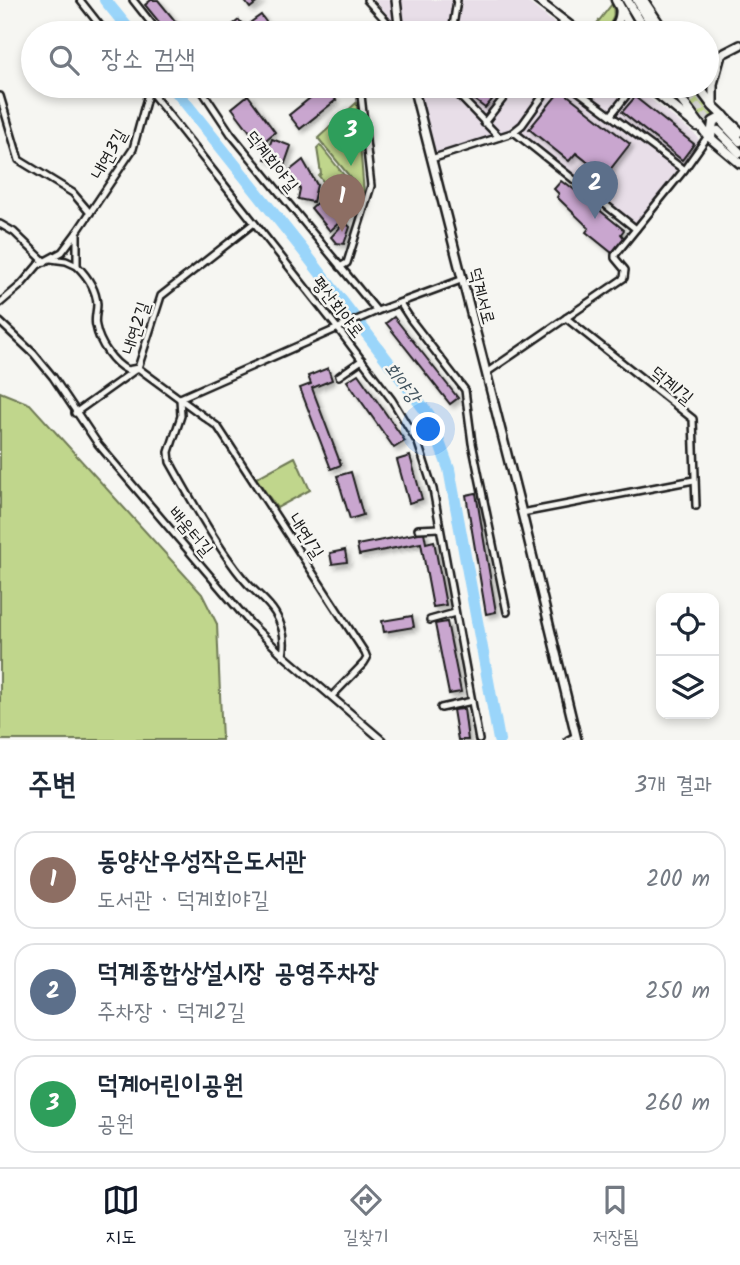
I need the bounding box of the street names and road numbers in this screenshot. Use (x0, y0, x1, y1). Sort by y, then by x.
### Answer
street label: 내연3길 (85, 124, 136, 185)
street label: 덕계회야길 (237, 125, 305, 200)
street label: 덕계서로 (459, 265, 502, 328)
street label: 평산회야로 (303, 270, 371, 345)
street label: 내연2길 (116, 298, 159, 358)
street label: 덕계1길 (643, 359, 700, 413)
street label: 배움터길 (160, 500, 220, 564)
street label: 내연1길 (279, 508, 331, 566)

